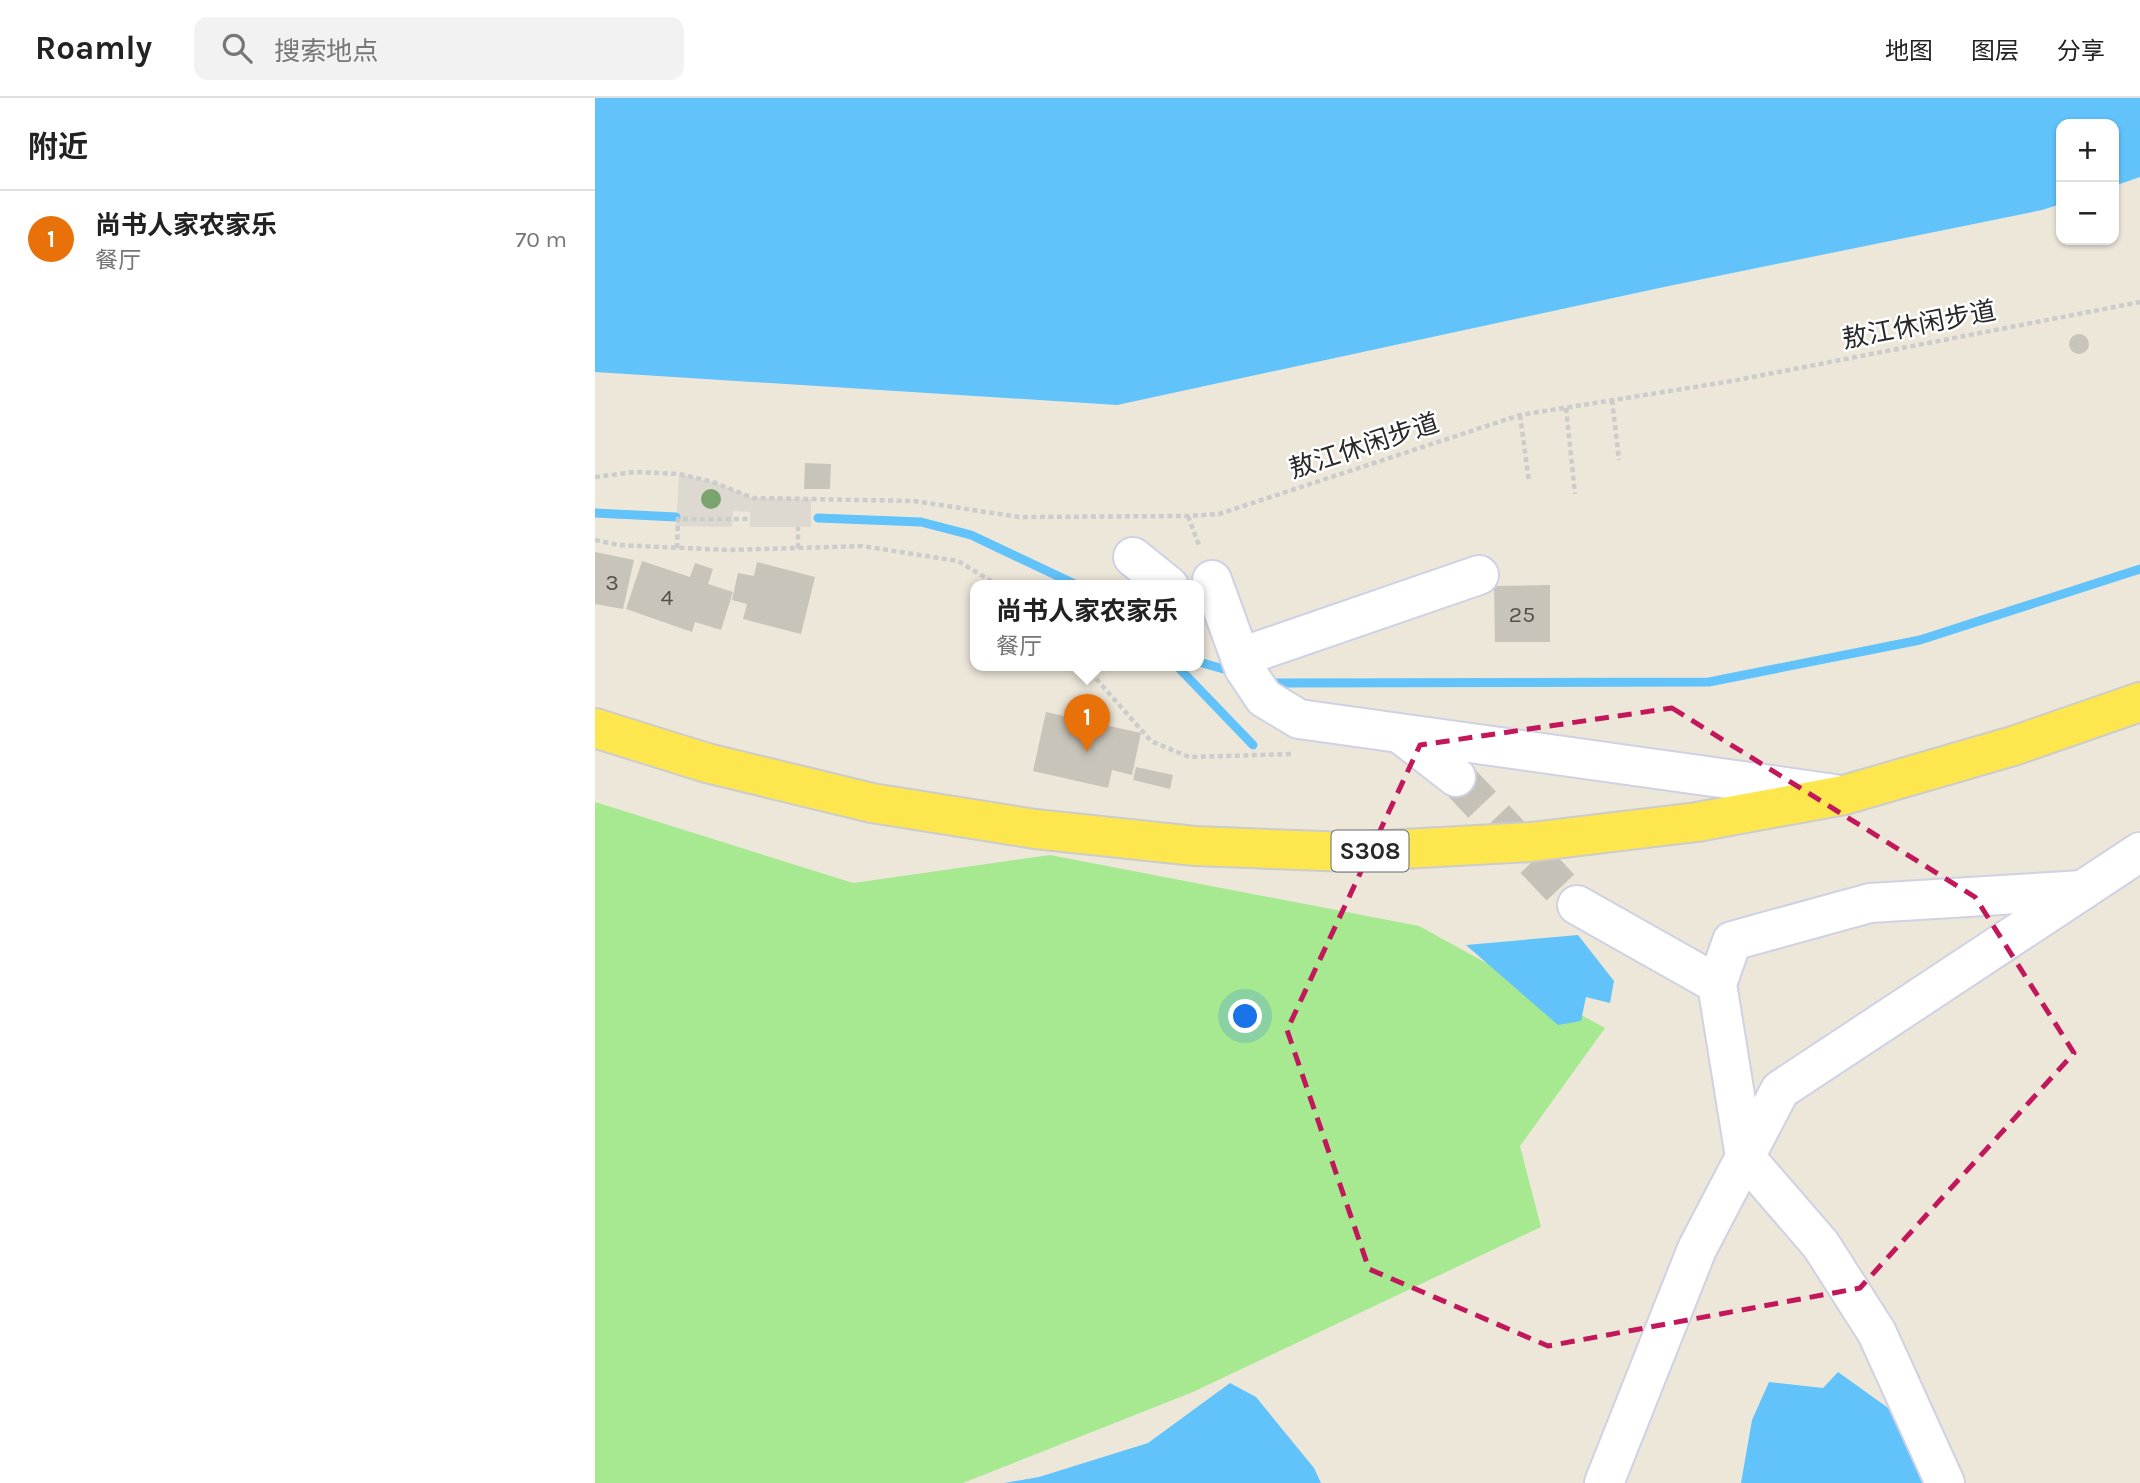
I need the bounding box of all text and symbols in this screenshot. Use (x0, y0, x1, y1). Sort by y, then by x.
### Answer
search box (194, 17, 684, 80)
text: Roamly (35, 29, 152, 67)
icon: search (218, 29, 256, 67)
text: 搜索地点 (274, 36, 378, 67)
text: 地图 (1885, 37, 1933, 65)
text: 图层 (1971, 37, 2019, 65)
text: 分享 (2057, 37, 2105, 65)
map controls (2056, 119, 2119, 245)
button: + (2056, 119, 2119, 182)
text: 附近 (28, 129, 88, 165)
button: − (2056, 182, 2119, 245)
text: 尚书人家农家乐 (95, 210, 277, 241)
text: 1 (47, 226, 55, 253)
text: 70 m (516, 226, 567, 253)
text: 餐厅 (95, 247, 141, 274)
street label: 敖江休闲步道 (1839, 295, 1999, 355)
street label: 敖江休闲步道 (1285, 407, 1443, 485)
house number: 3 (605, 569, 619, 596)
popup (970, 580, 1204, 671)
house number: 4 (661, 584, 674, 611)
text: 尚书人家农家乐 (996, 596, 1178, 627)
house number: 25 (1509, 601, 1535, 628)
text: 餐厅 (996, 633, 1042, 660)
pin: 1 (1064, 694, 1110, 752)
road number: S308 (1331, 830, 1409, 872)
your location (1228, 999, 1262, 1033)

